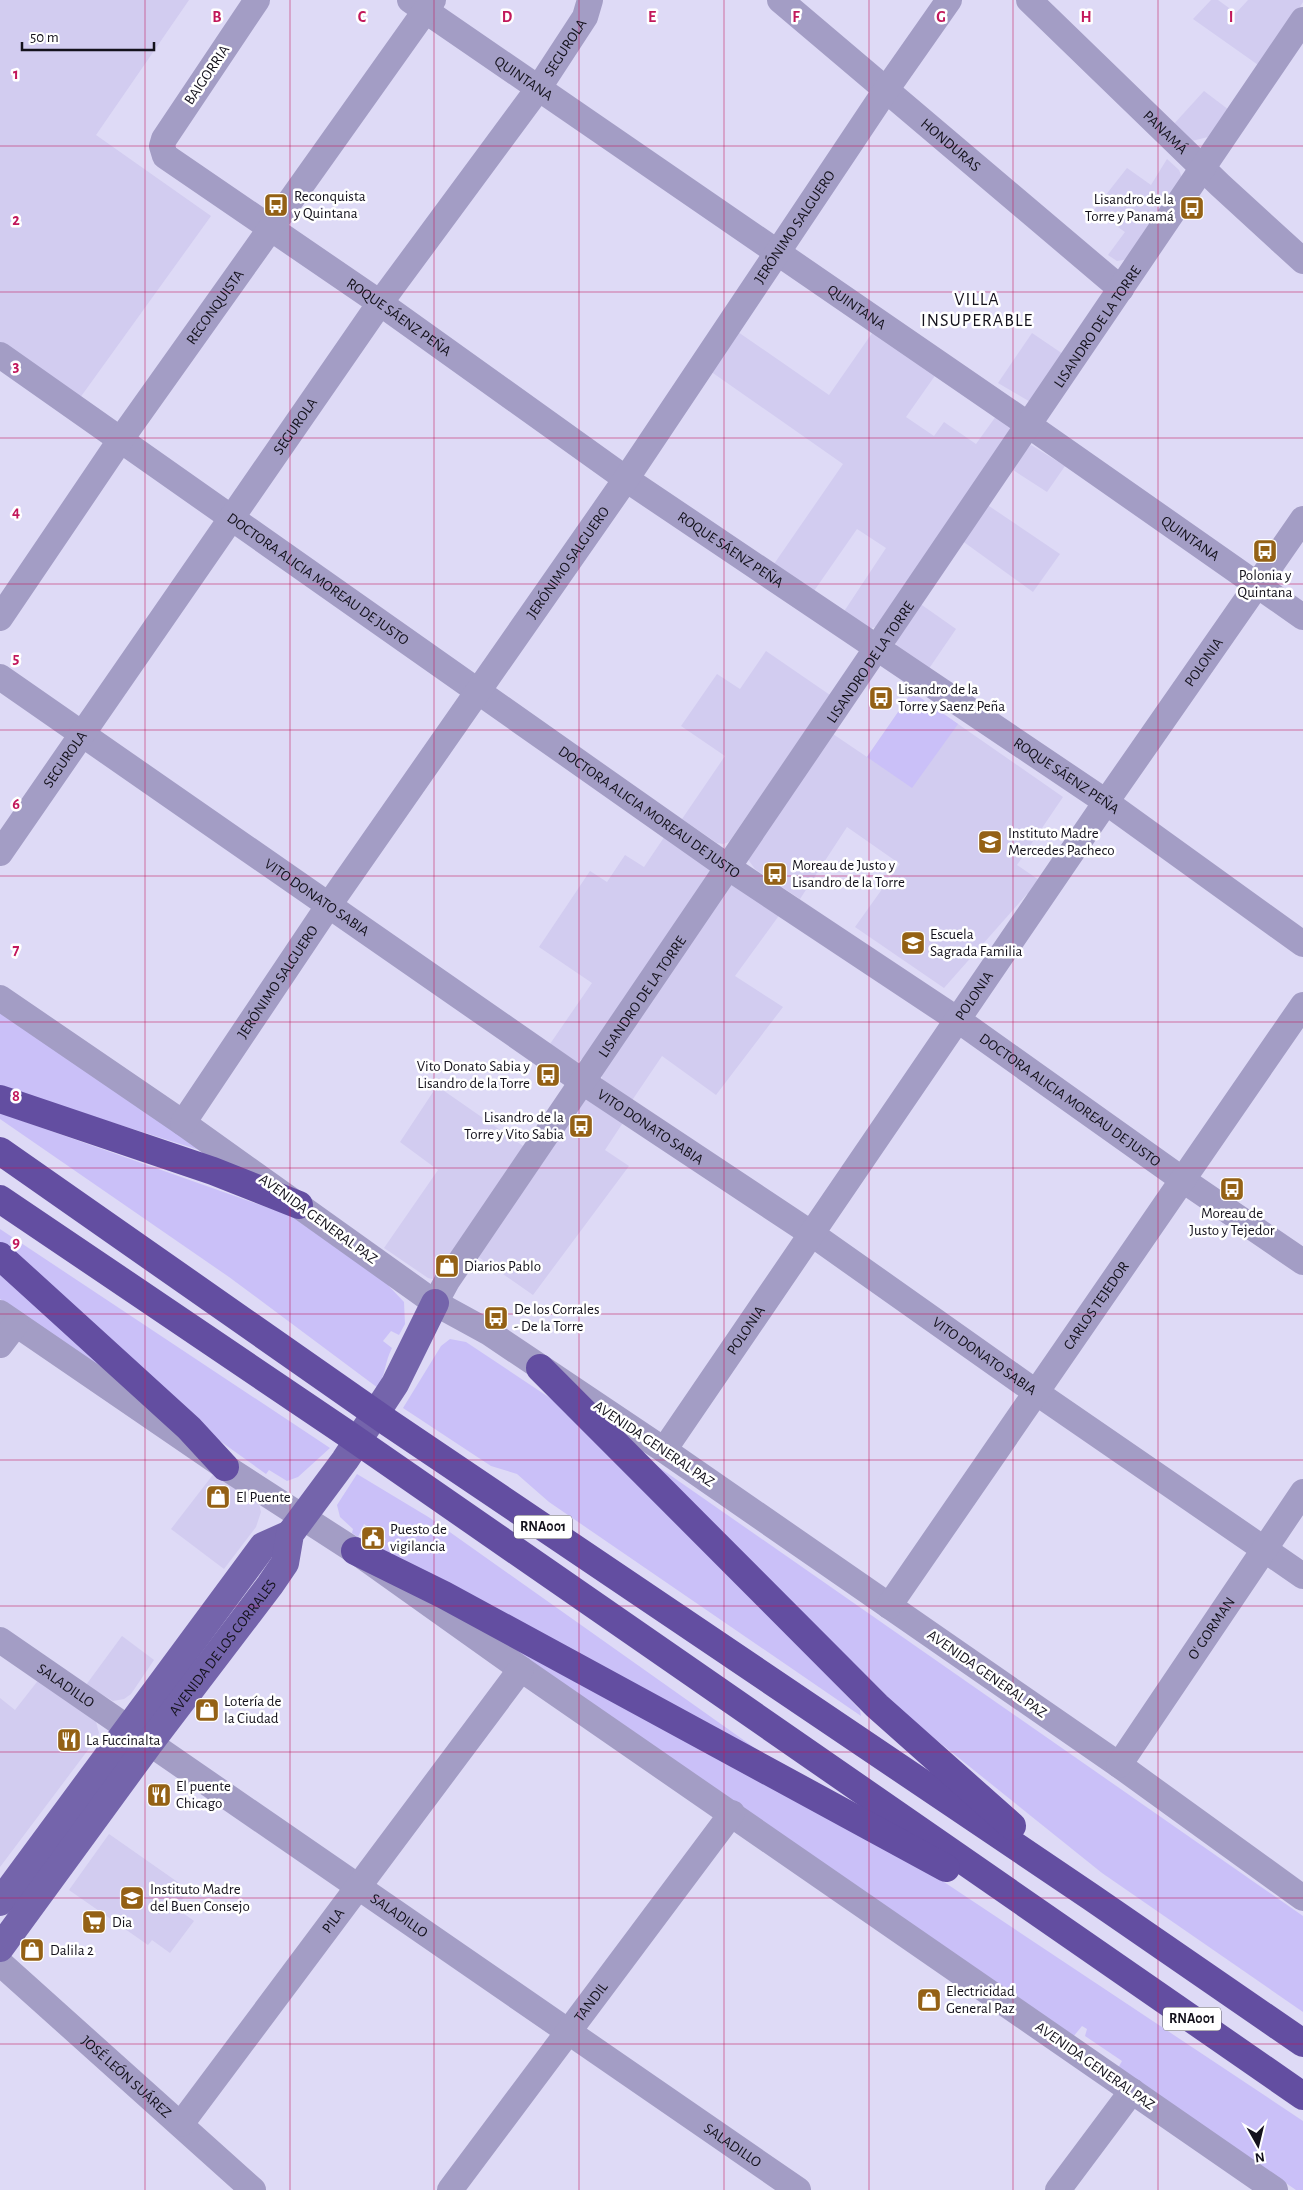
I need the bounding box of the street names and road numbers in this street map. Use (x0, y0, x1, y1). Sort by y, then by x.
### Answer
street label: SEGUROLA (541, 16, 589, 79)
street label: BAIGORRIA (182, 42, 233, 108)
street label: QUINTANA (492, 53, 556, 104)
street label: PANAMÁ (1140, 108, 1192, 157)
street label: HONDURAS (918, 116, 984, 174)
street label: JERÓNIMO SALGUERO (751, 168, 838, 286)
street label: LISANDRO DE LA TORRE (1051, 263, 1143, 390)
street label: RECONQUISTA (183, 267, 247, 347)
street label: ROQUE SÁENZ PEÑA (344, 275, 454, 359)
street label: QUINTANA (825, 282, 889, 332)
street label: SEGUROLA (270, 395, 320, 457)
street label: JERÓNIMO SALGUERO (524, 504, 612, 621)
street label: ROQUE SÁENZ PEÑA (675, 509, 787, 590)
street label: DOCTORA ALICIA MOREAU DE JUSTO (225, 510, 412, 648)
street label: QUINTANA (1159, 513, 1222, 564)
street label: LISANDRO DE LA TORRE (824, 598, 917, 725)
street label: POLONIA (1181, 635, 1226, 689)
street label: SEGUROLA (40, 728, 90, 790)
street label: ROQUE SÁENZ PEÑA (1011, 735, 1122, 817)
street label: DOCTORA ALICIA MOREAU DE JUSTO (556, 743, 743, 881)
street label: VITO DONATO SABIA (262, 856, 372, 939)
street label: JERÓNIMO SALGUERO (234, 922, 321, 1041)
street label: LISANDRO DE LA TORRE (595, 933, 689, 1060)
street label: POLONIA (952, 968, 996, 1023)
street label: DOCTORA ALICIA MOREAU DE JUSTO (977, 1030, 1164, 1169)
street label: VITO DONATO SABIA (595, 1086, 707, 1168)
street label: AVENIDA GENERAL PAZ (256, 1171, 380, 1267)
street label: CARLOS TEJEDOR (1060, 1258, 1132, 1352)
street label: POLONIA (724, 1303, 768, 1357)
street label: VITO DONATO SABIA (930, 1314, 1040, 1398)
street label: AVENIDA GENERAL PAZ (591, 1398, 717, 1490)
road number: RNA001 (514, 1515, 572, 1538)
street label: AVENIDA DE LOS CORRALES (166, 1577, 279, 1718)
street label: O' GORMAN (1185, 1594, 1238, 1662)
street label: AVENIDA GENERAL PAZ (925, 1627, 1050, 1721)
street label: SALADILLO (34, 1661, 97, 1710)
street label: SALADILLO (368, 1890, 431, 1940)
street label: PILA (319, 1905, 347, 1936)
street label: TANDIL (571, 1979, 611, 2025)
road number: RNA001 (1163, 2008, 1221, 2030)
street label: AVENIDA GENERAL PAZ (1033, 2019, 1158, 2113)
street label: JOSÉ LEÓN SUÁREZ (79, 2033, 174, 2120)
street label: SALADILLO (701, 2120, 764, 2170)

